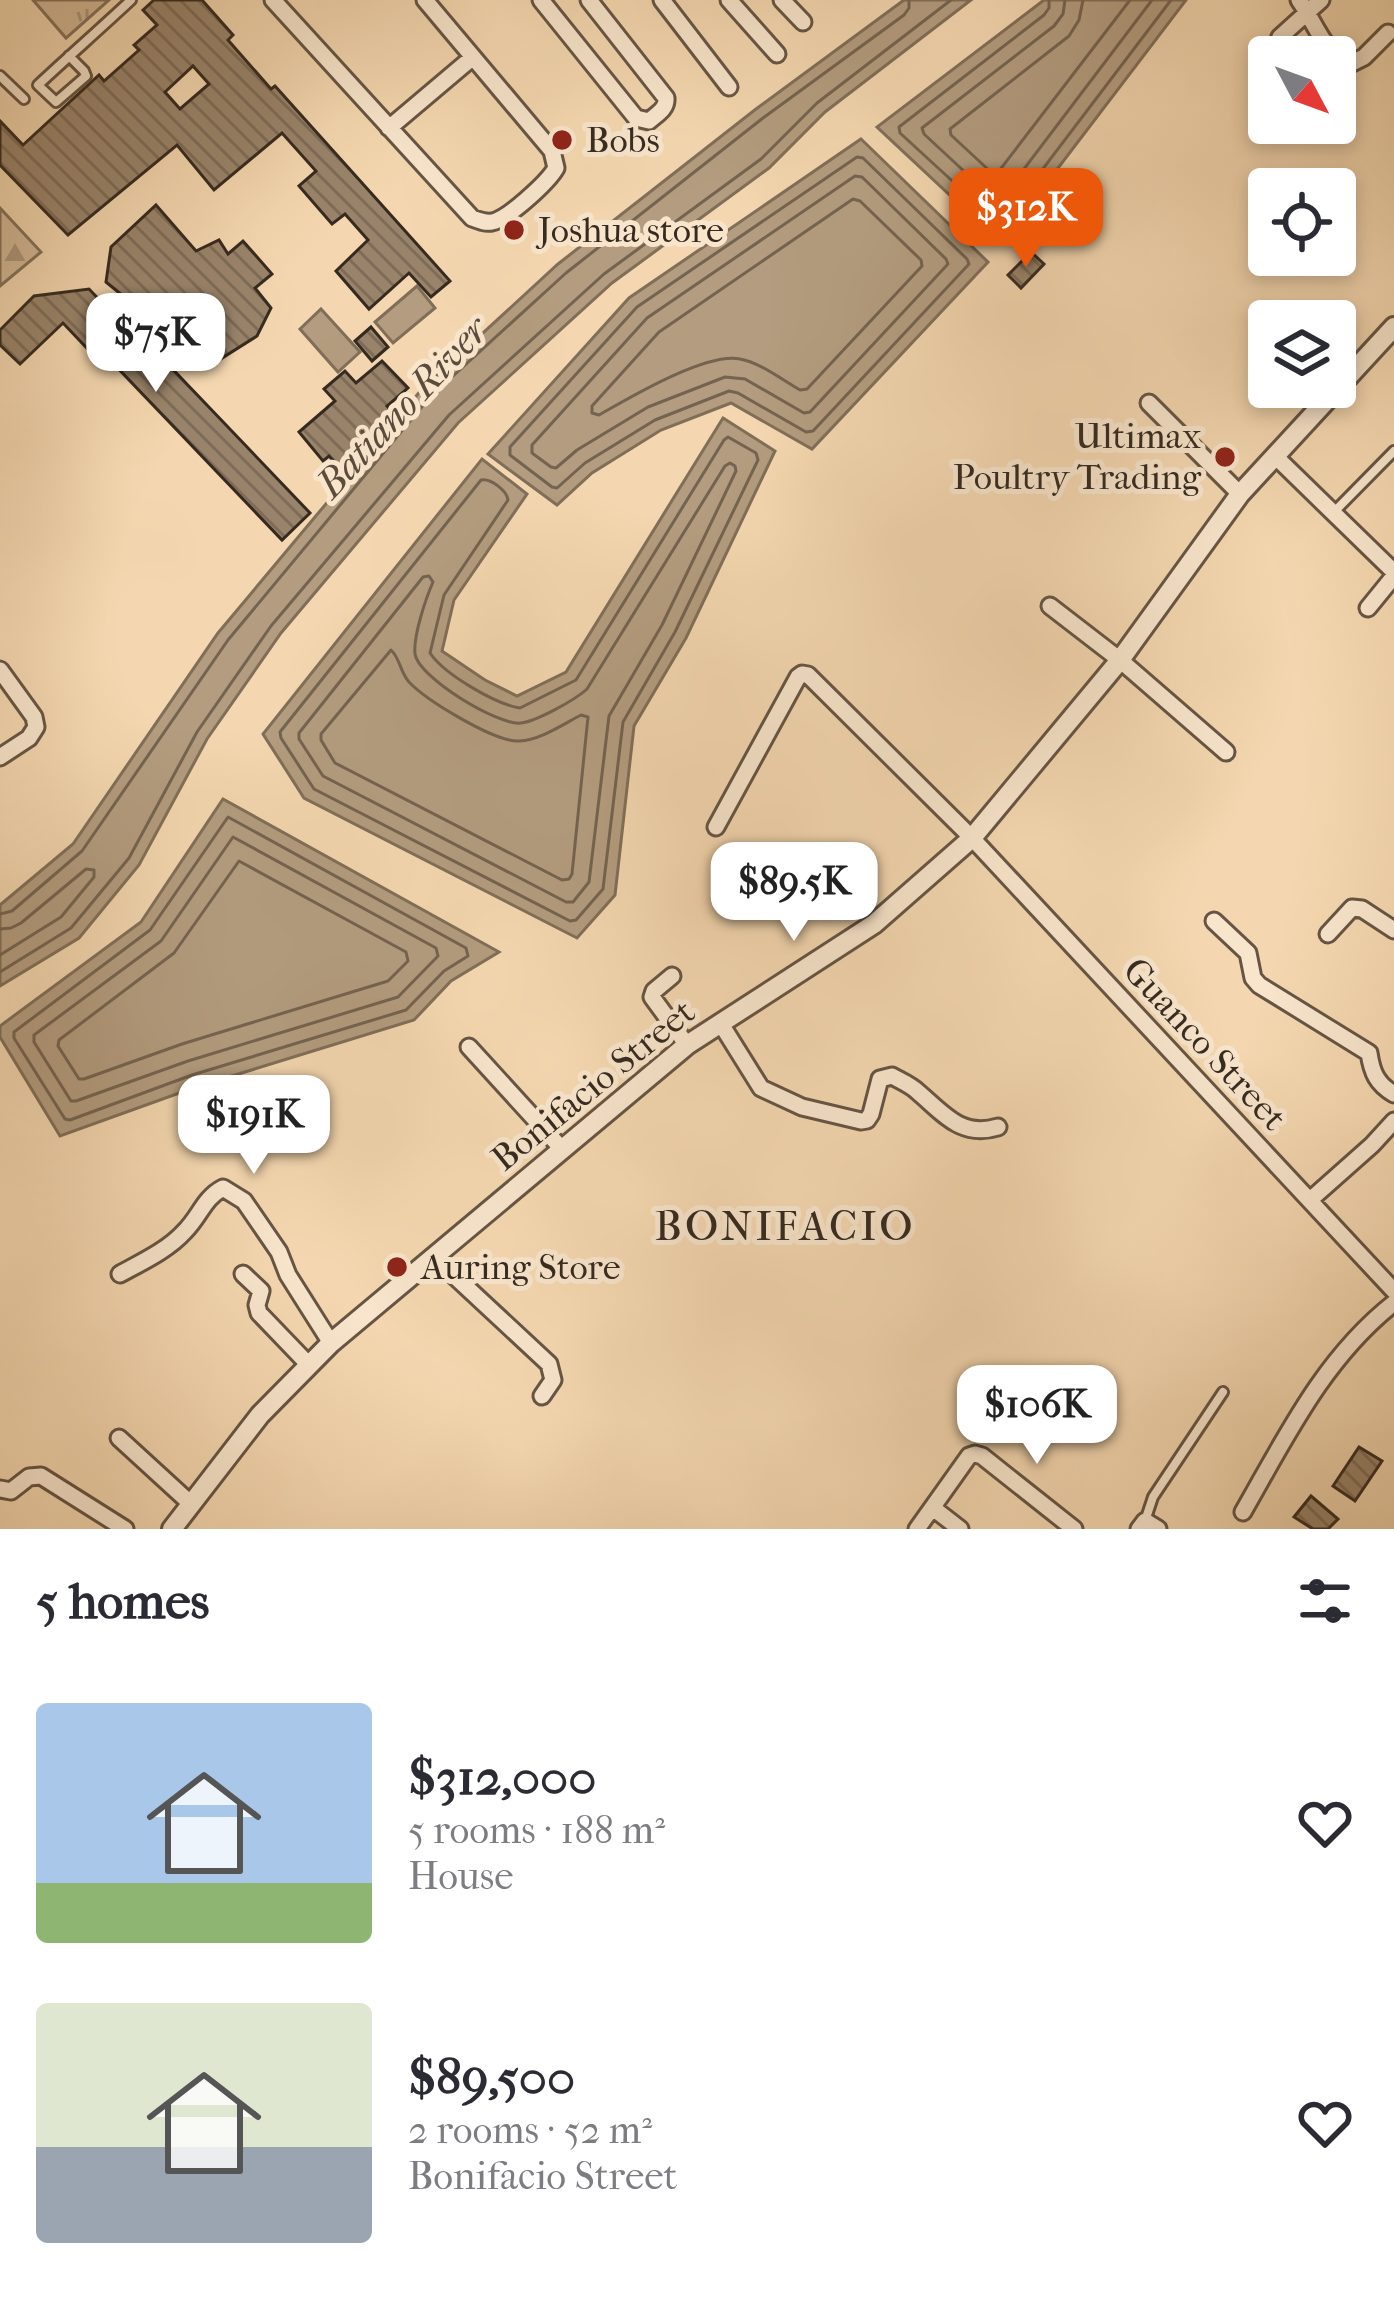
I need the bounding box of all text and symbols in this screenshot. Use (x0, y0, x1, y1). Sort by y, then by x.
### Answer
north arrow (1248, 36, 1356, 144)
map controls (1248, 36, 1356, 408)
place label: Bobs (586, 119, 660, 161)
marker: Bobs (549, 127, 575, 153)
pin: $312K (942, 168, 1110, 270)
button: locate (1248, 168, 1356, 276)
text: $312K (976, 184, 1076, 230)
place label: Joshua store (535, 209, 724, 251)
marker: Joshua store (501, 217, 527, 243)
pin: $75K (85, 293, 227, 395)
button: layers (1248, 300, 1356, 408)
water label: Batiano River (305, 305, 499, 508)
text: $75K (113, 309, 199, 355)
place label: Ultimax Poultry Trading (953, 415, 1202, 498)
marker: Ultimax Poultry Trading (1212, 444, 1238, 470)
pin: $89.5K (696, 842, 892, 944)
text: $89.5K (738, 858, 850, 904)
street label: Guanco Street (1115, 949, 1296, 1139)
street label: Bonifacio Street (483, 990, 703, 1180)
pin: $191K (170, 1075, 338, 1177)
text: $191K (205, 1091, 303, 1137)
district label: BONIFACIO (655, 1202, 915, 1251)
place label: Auring Store (419, 1246, 621, 1288)
marker: Auring Store (384, 1254, 410, 1280)
pin: $106K (953, 1365, 1121, 1467)
text: $106K (984, 1381, 1090, 1427)
icon: filters (1292, 1568, 1358, 1634)
text: 5 homes (36, 1571, 209, 1631)
text: $312,000 (408, 1747, 596, 1807)
icon: home (132, 1751, 276, 1895)
icon: heart (1292, 1790, 1358, 1856)
text: 5 rooms · 188 m² (408, 1807, 665, 1853)
text: House (408, 1853, 514, 1899)
text: $89,500 (408, 2047, 575, 2107)
icon: home (132, 2051, 276, 2195)
icon: heart (1292, 2090, 1358, 2156)
text: 2 rooms · 52 m² (408, 2107, 652, 2153)
text: Bonifacio Street (408, 2153, 677, 2199)

